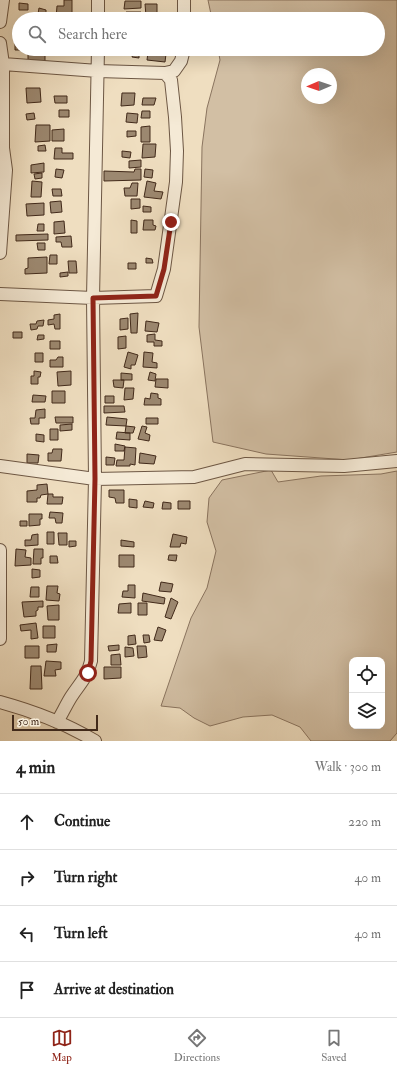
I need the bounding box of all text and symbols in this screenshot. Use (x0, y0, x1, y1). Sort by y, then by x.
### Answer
search box (12, 12, 385, 56)
icon: search (26, 23, 48, 45)
text: Search here (58, 25, 127, 44)
north arrow (301, 68, 337, 104)
route end (162, 213, 180, 231)
map controls (349, 657, 385, 729)
button: locate (349, 657, 385, 693)
route start (79, 664, 97, 682)
button: layers (349, 693, 385, 729)
scale bar (12, 713, 98, 732)
text: 50 m (18, 715, 39, 728)
text: 4 min (16, 757, 55, 778)
text: Walk · 300 m (315, 759, 381, 775)
icon: ahead (16, 811, 38, 833)
text: Continue (54, 812, 110, 831)
text: 220 m (348, 814, 381, 830)
icon: right (16, 867, 38, 889)
text: Turn right (54, 868, 117, 887)
text: 40 m (355, 870, 381, 886)
icon: left (16, 923, 38, 945)
text: Turn left (54, 924, 108, 943)
text: 40 m (355, 926, 381, 942)
icon: arrive (16, 979, 38, 1001)
text: Arrive at destination (54, 980, 174, 999)
tab: Map (51, 1027, 73, 1064)
tab: Directions (174, 1027, 220, 1064)
tab: Saved (321, 1027, 346, 1064)

